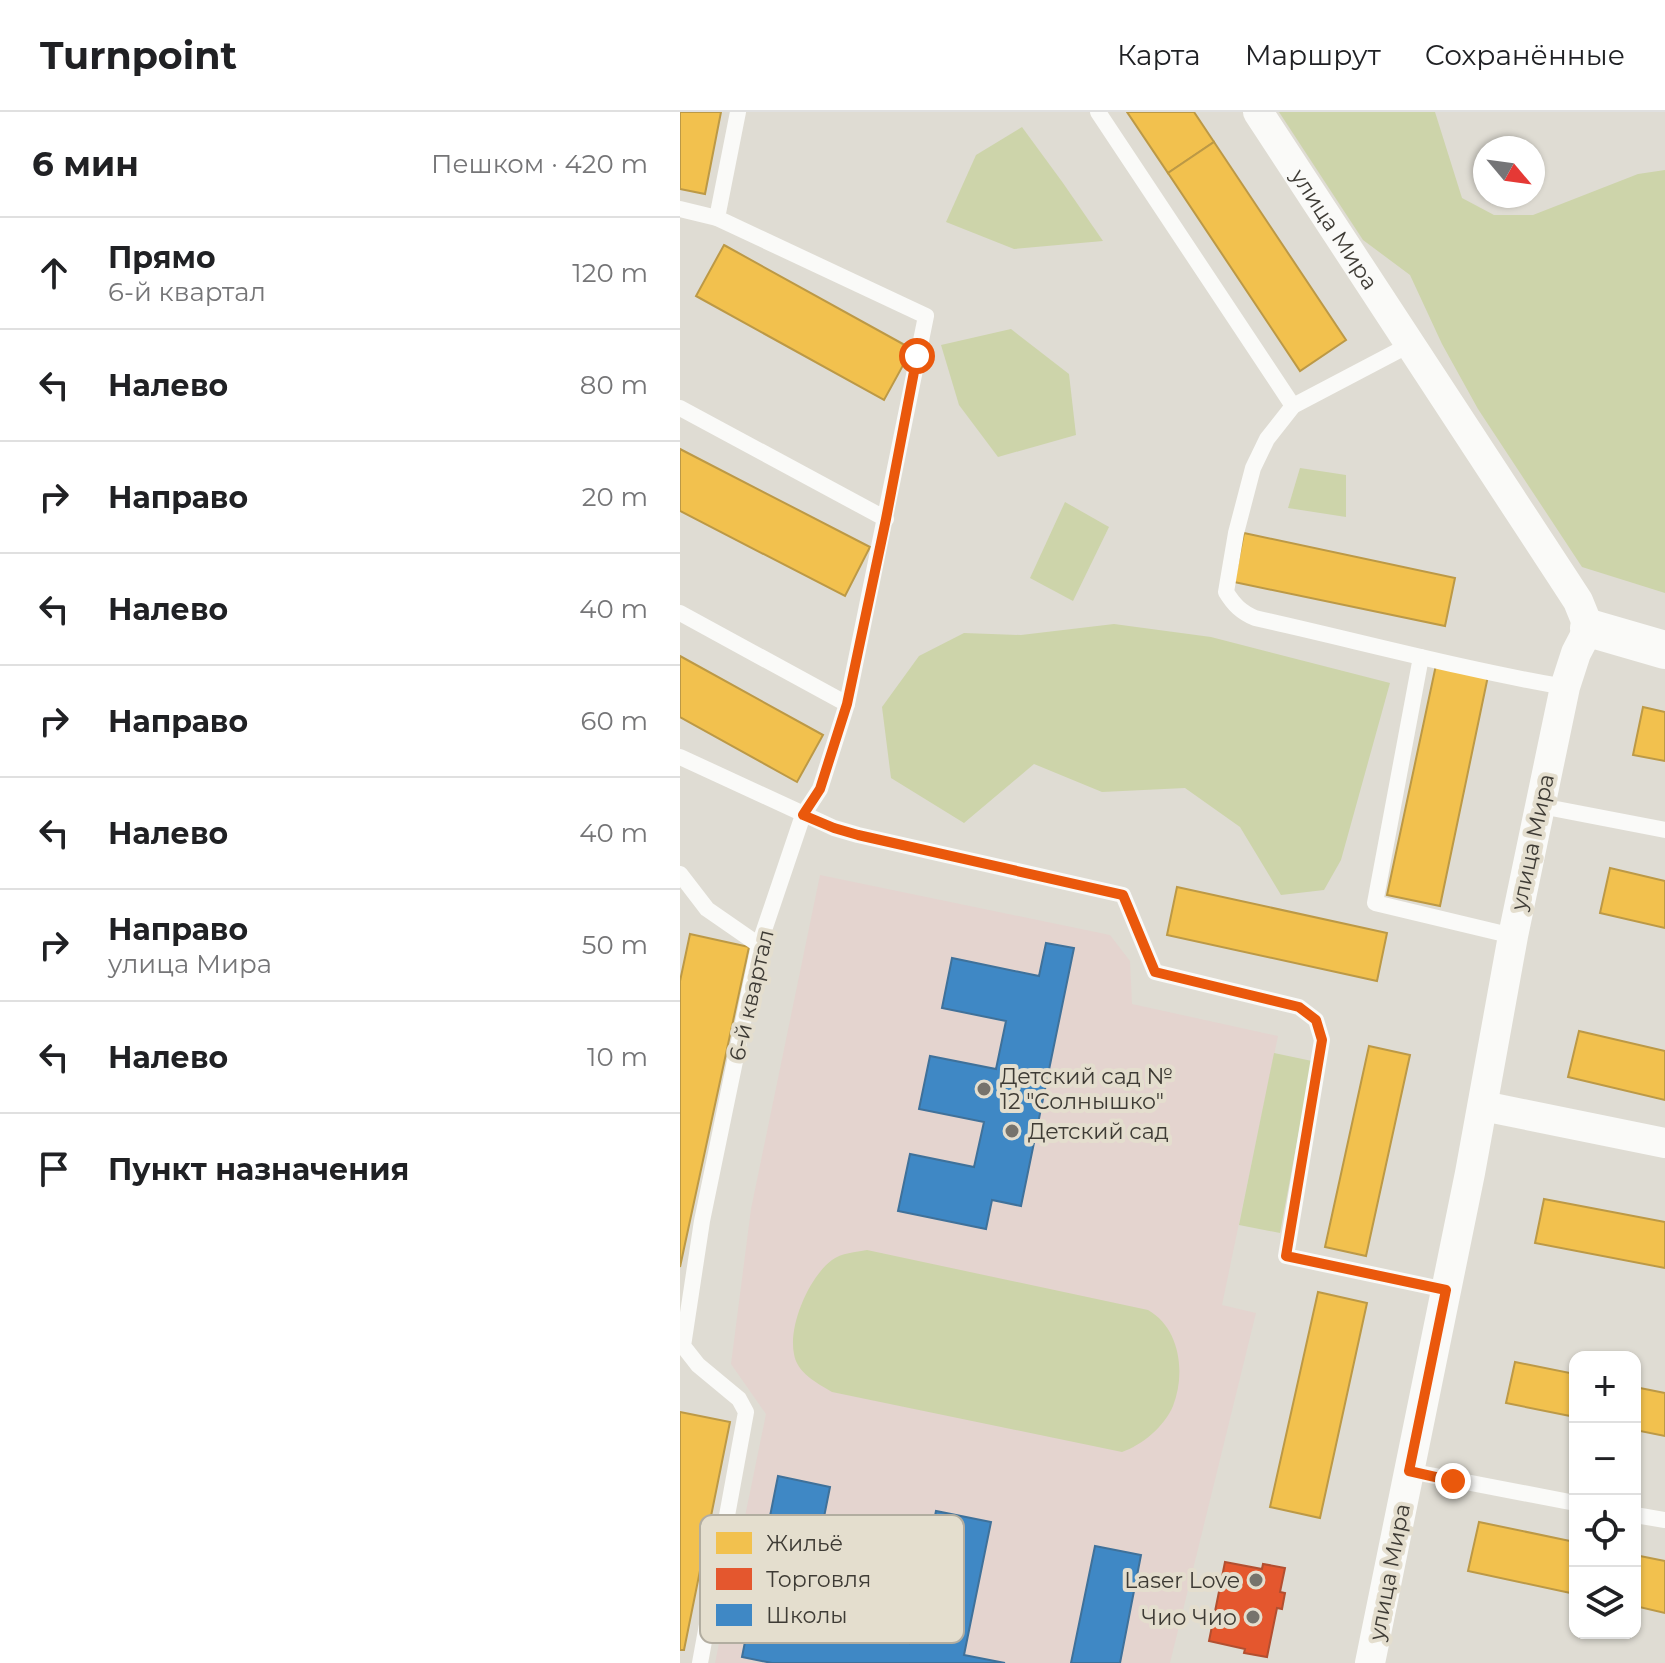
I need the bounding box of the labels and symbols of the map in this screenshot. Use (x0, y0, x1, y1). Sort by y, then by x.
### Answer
north arrow (1473, 136, 1545, 208)
street label: улица Мира (1284, 163, 1384, 295)
route start (899, 338, 935, 374)
street label: улица Мира (1505, 771, 1560, 914)
street label: 6-й квартал (723, 927, 780, 1063)
place label: Детский сад № 12 "Солнышко" (1000, 1063, 1173, 1115)
marker: Детский сад № 12 "Солнышко" (975, 1080, 993, 1098)
place label: Детский сад (1028, 1118, 1169, 1145)
marker: Детский сад (1003, 1122, 1021, 1140)
route end (1435, 1463, 1471, 1499)
street label: улица Мира (1363, 1501, 1416, 1644)
legend (700, 1515, 964, 1643)
text: Жильё (766, 1530, 843, 1557)
text: Торговля (766, 1566, 871, 1593)
place label: Laser Love (1124, 1567, 1240, 1594)
marker: Laser Love (1247, 1571, 1265, 1589)
text: Школы (766, 1602, 848, 1629)
place label: Чио Чио (1142, 1604, 1237, 1631)
marker: Чио Чио (1244, 1608, 1262, 1626)

